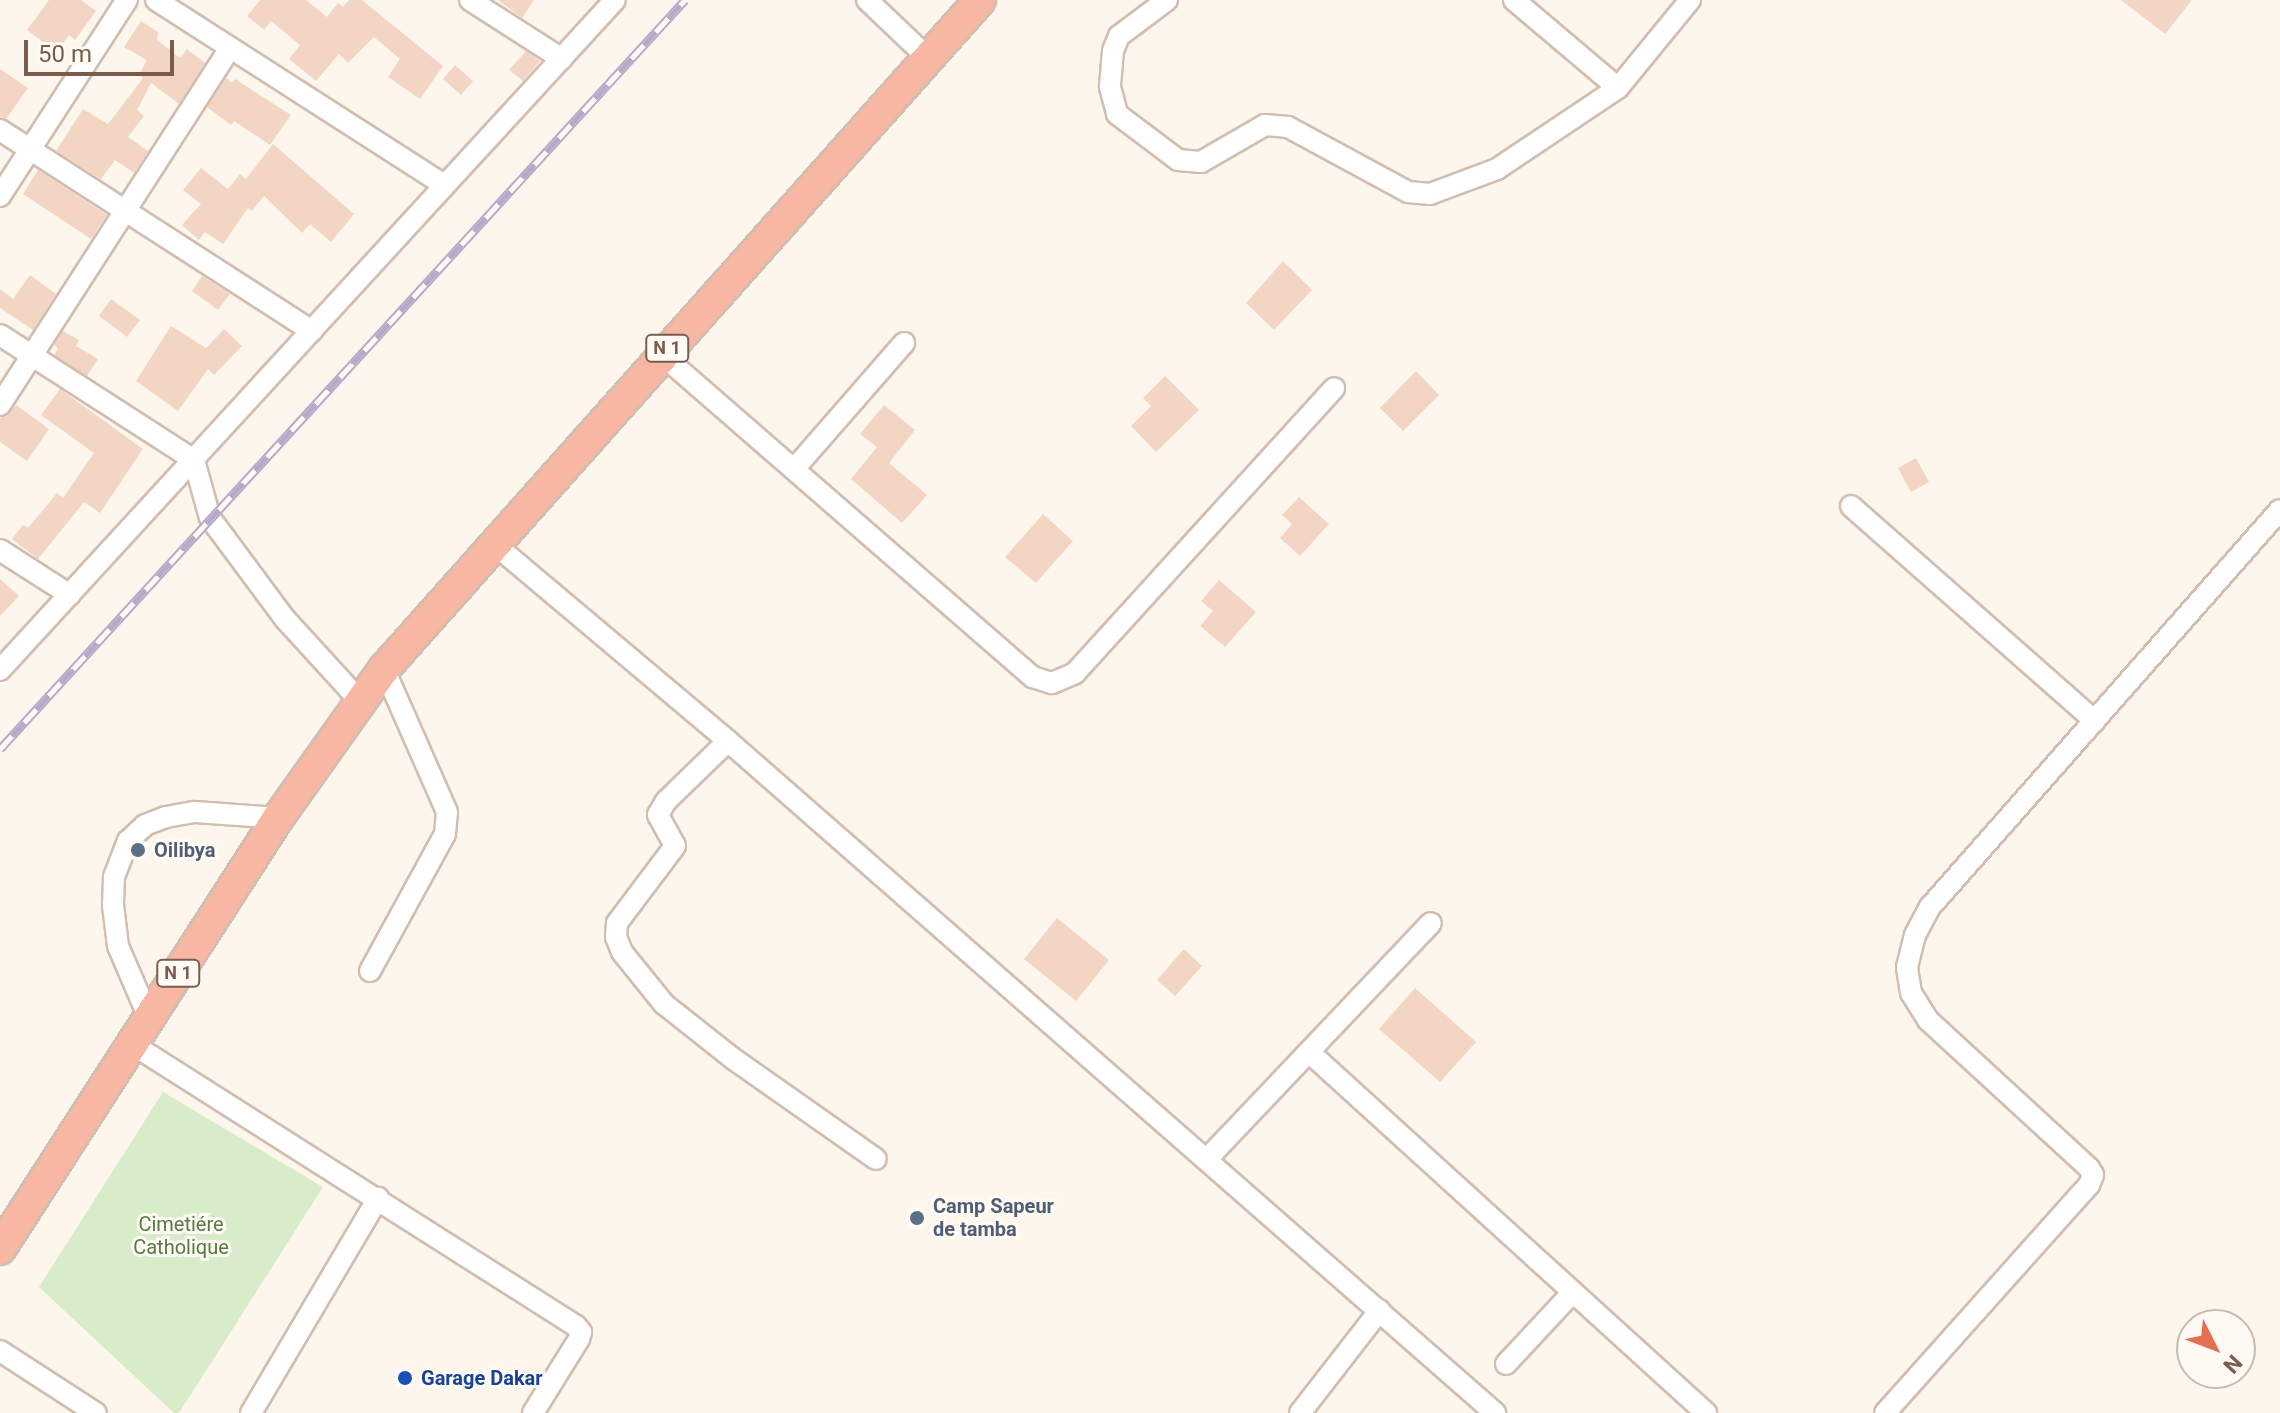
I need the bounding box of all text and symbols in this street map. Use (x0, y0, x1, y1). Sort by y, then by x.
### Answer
scale bar (28, 24, 178, 74)
text: 50 m (38, 40, 92, 68)
road number: N 1 (645, 334, 689, 362)
place label: Oilibya (154, 838, 215, 862)
marker: Oilibya (129, 841, 147, 859)
road number: N 1 (156, 959, 200, 987)
place label: Camp Sapeur de tamba (933, 1194, 1054, 1241)
marker: Camp Sapeur de tamba (908, 1209, 926, 1227)
park label: Cimetiére Catholique (133, 1213, 229, 1260)
north arrow (2176, 1309, 2256, 1389)
text: N (2218, 1350, 2247, 1378)
place label: Garage Dakar (421, 1366, 543, 1390)
marker: Garage Dakar (396, 1369, 414, 1387)

